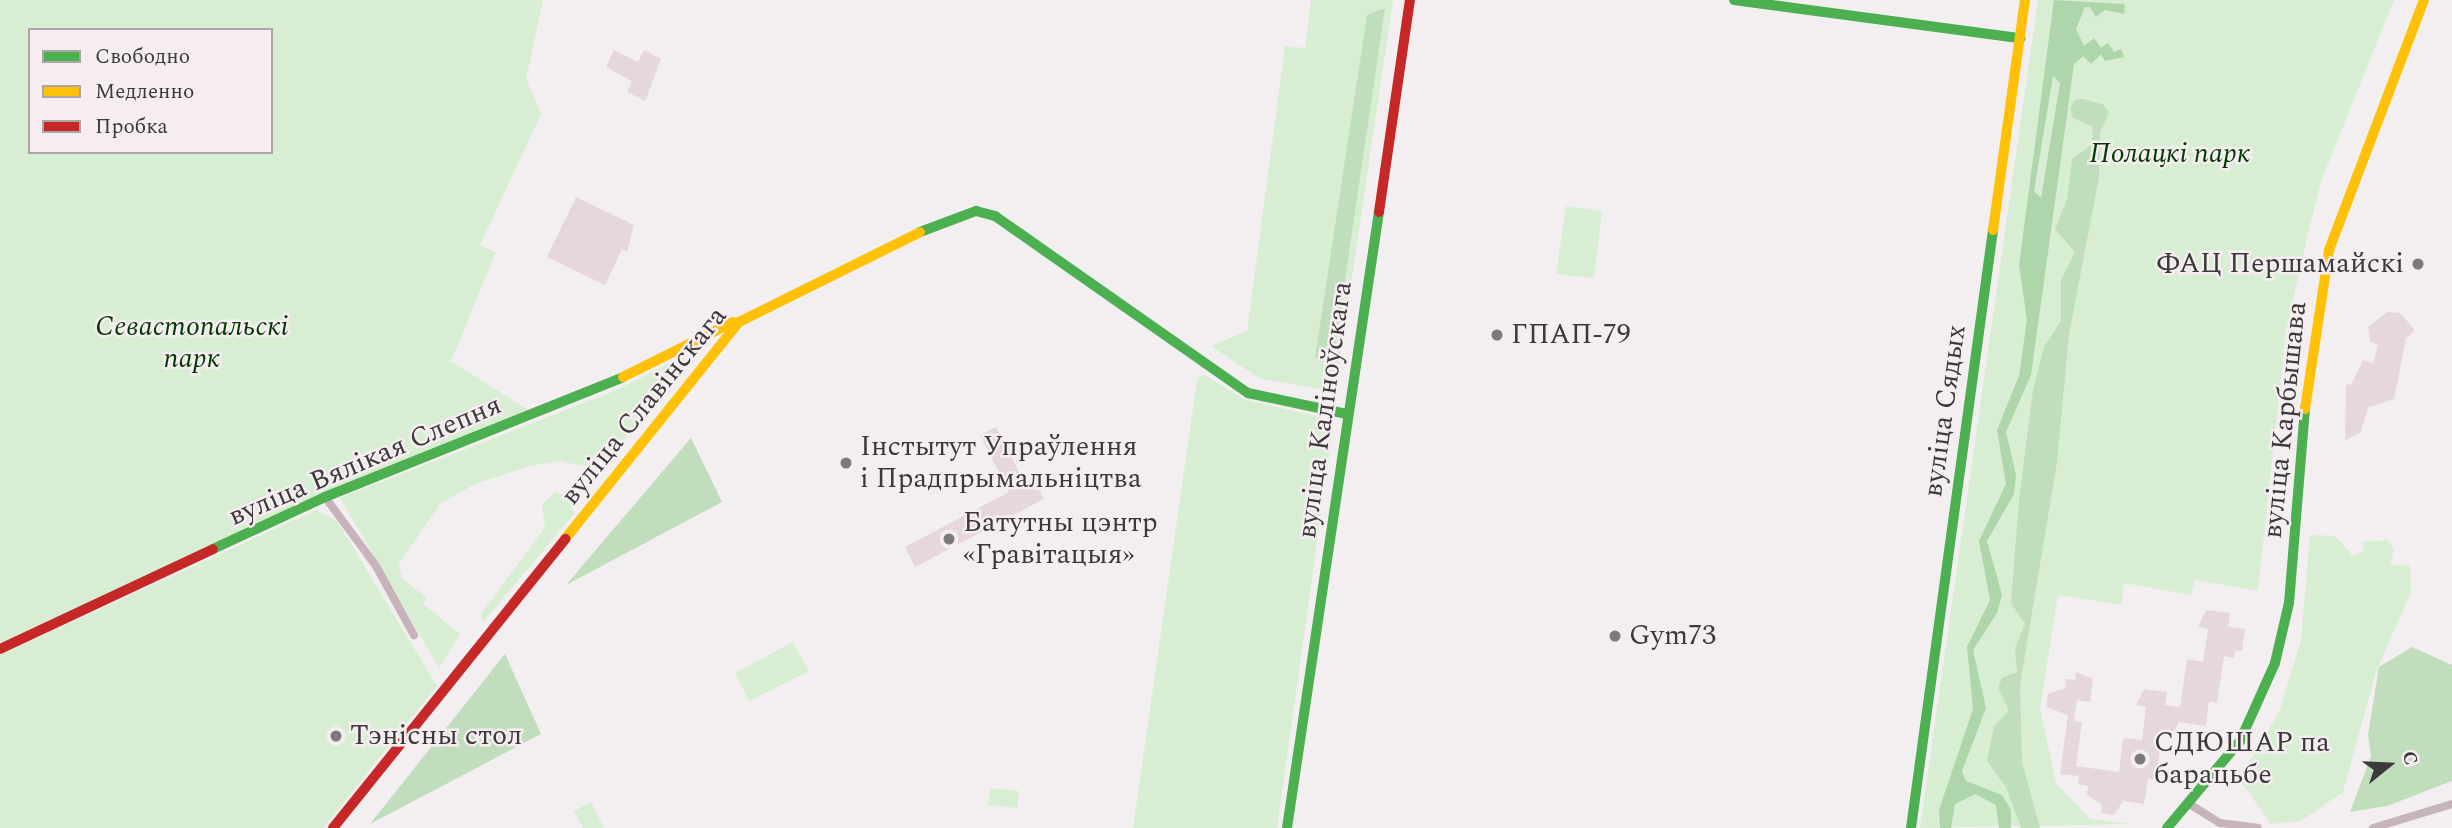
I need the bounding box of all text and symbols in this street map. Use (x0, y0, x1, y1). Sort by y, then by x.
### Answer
legend (28, 28, 273, 154)
text: Свободно (95, 41, 190, 73)
text: Медленно (95, 76, 194, 108)
text: Пробка (95, 111, 168, 143)
park label: Полацкі парк (2090, 137, 2250, 171)
place label: ФАЦ Першамайскі (2156, 247, 2404, 281)
marker: ФАЦ Першамайскі (2410, 256, 2426, 272)
street label: вуліца Каліноўскага (1290, 279, 1360, 541)
street label: вуліца Славінскага (554, 300, 734, 512)
street label: вуліца Карбышава (2256, 300, 2314, 540)
park label: Севастопальскі парк (95, 310, 289, 376)
place label: ГПАП-79 (1511, 318, 1631, 352)
street label: вуліца Сядых (1916, 323, 1974, 499)
marker: ГПАП-79 (1489, 327, 1505, 343)
street label: вуліца Вялікая Слепня (224, 388, 506, 534)
place label: Інстытут Упраўлення і Прадпрымальніцтва (860, 430, 1142, 496)
marker: Інстытут Упраўлення і Прадпрымальніцтва (838, 455, 854, 471)
place label: Батутны цэнтр «Гравітацыя» (963, 506, 1158, 572)
marker: Батутны цэнтр «Гравітацыя» (941, 531, 957, 547)
place label: Gym73 (1629, 619, 1716, 653)
marker: Gym73 (1607, 628, 1623, 644)
place label: Тэнісны стол (350, 719, 522, 753)
place label: СДЮШАР па барацьбе (2154, 726, 2330, 792)
marker: Тэнісны стол (328, 728, 344, 744)
north arrow (2354, 730, 2424, 800)
text: С (2394, 747, 2425, 769)
marker: СДЮШАР па барацьбе (2132, 751, 2148, 767)

